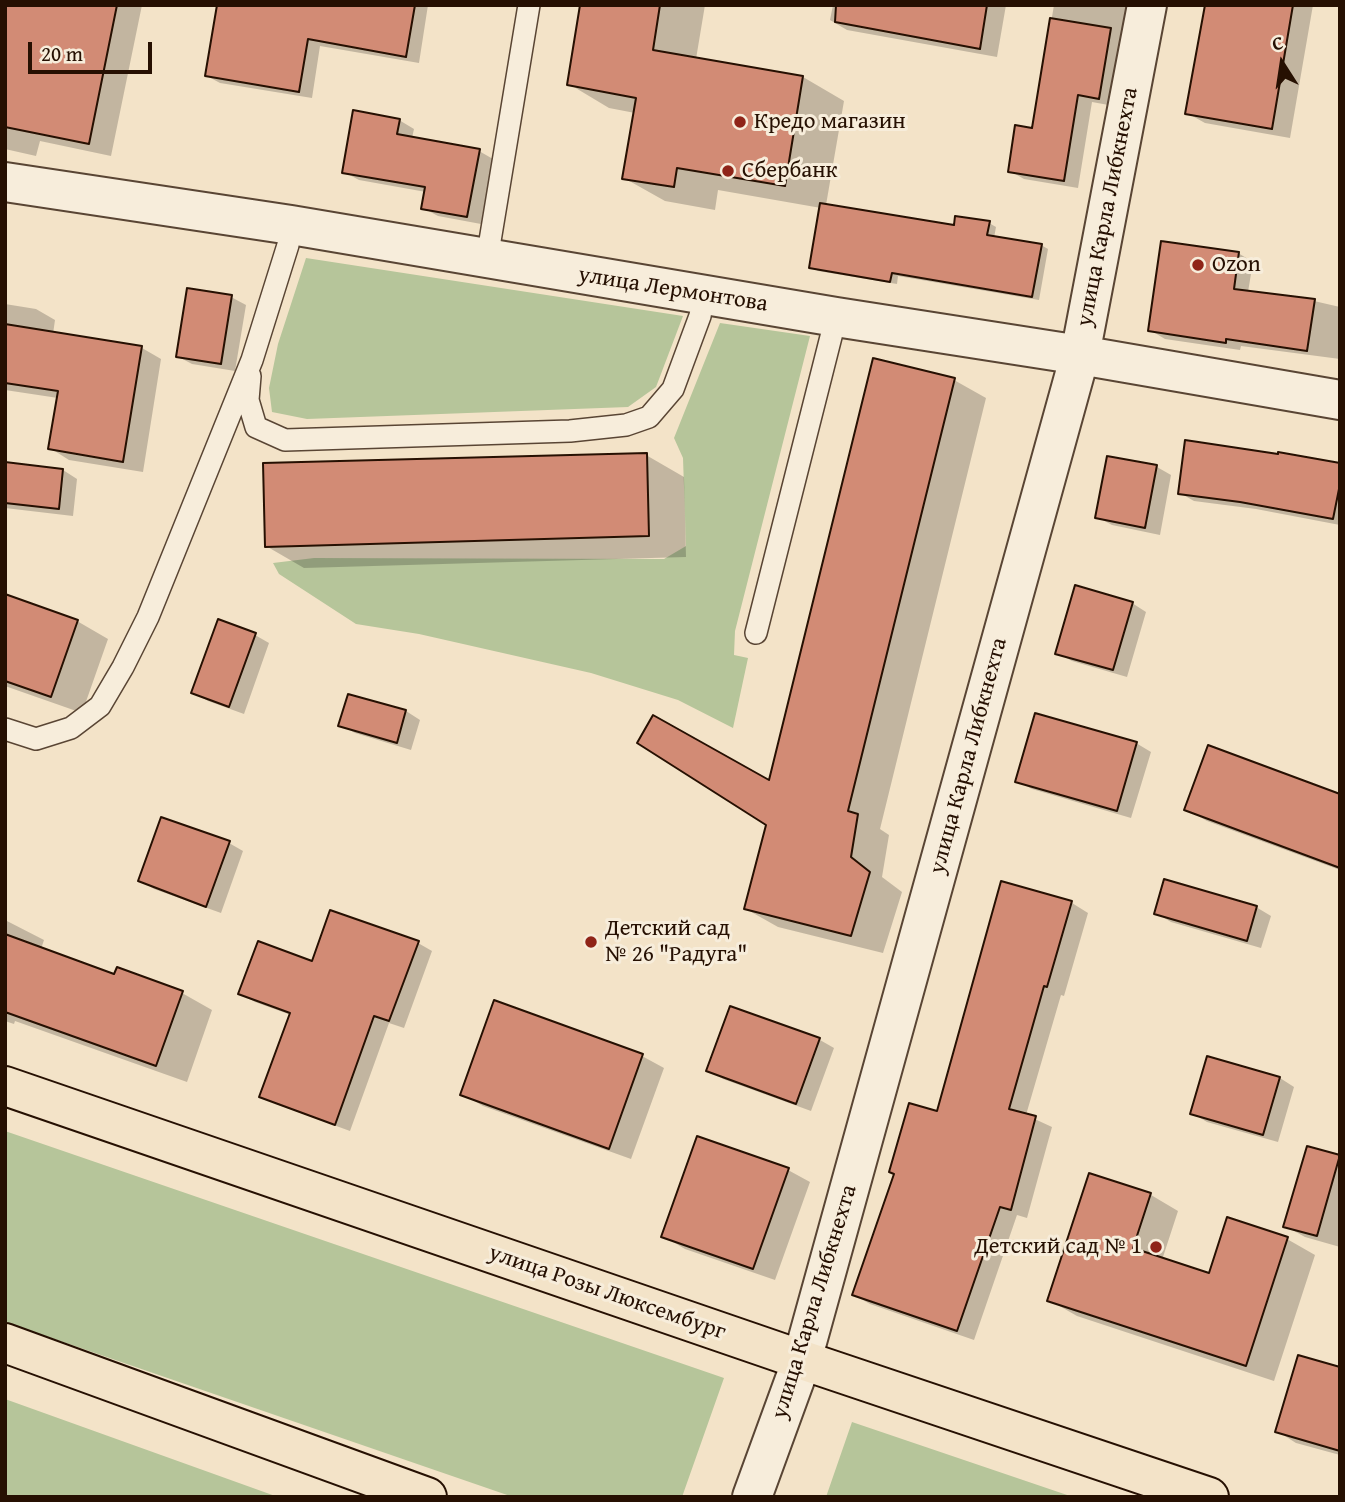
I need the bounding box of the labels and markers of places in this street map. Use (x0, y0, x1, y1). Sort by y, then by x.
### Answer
place label: Кредо магазин (754, 108, 906, 136)
marker: Кредо магазин (732, 114, 748, 130)
place label: Сбербанк (742, 157, 838, 185)
marker: Сбербанк (720, 163, 736, 179)
place label: Ozon (1212, 251, 1261, 279)
marker: Ozon (1190, 257, 1206, 273)
place label: Детский сад № 26 "Радуга" (605, 915, 747, 969)
marker: Детский сад № 26 "Радуга" (583, 934, 599, 950)
place label: Детский сад № 1 (974, 1233, 1142, 1261)
marker: Детский сад № 1 (1148, 1239, 1164, 1255)

